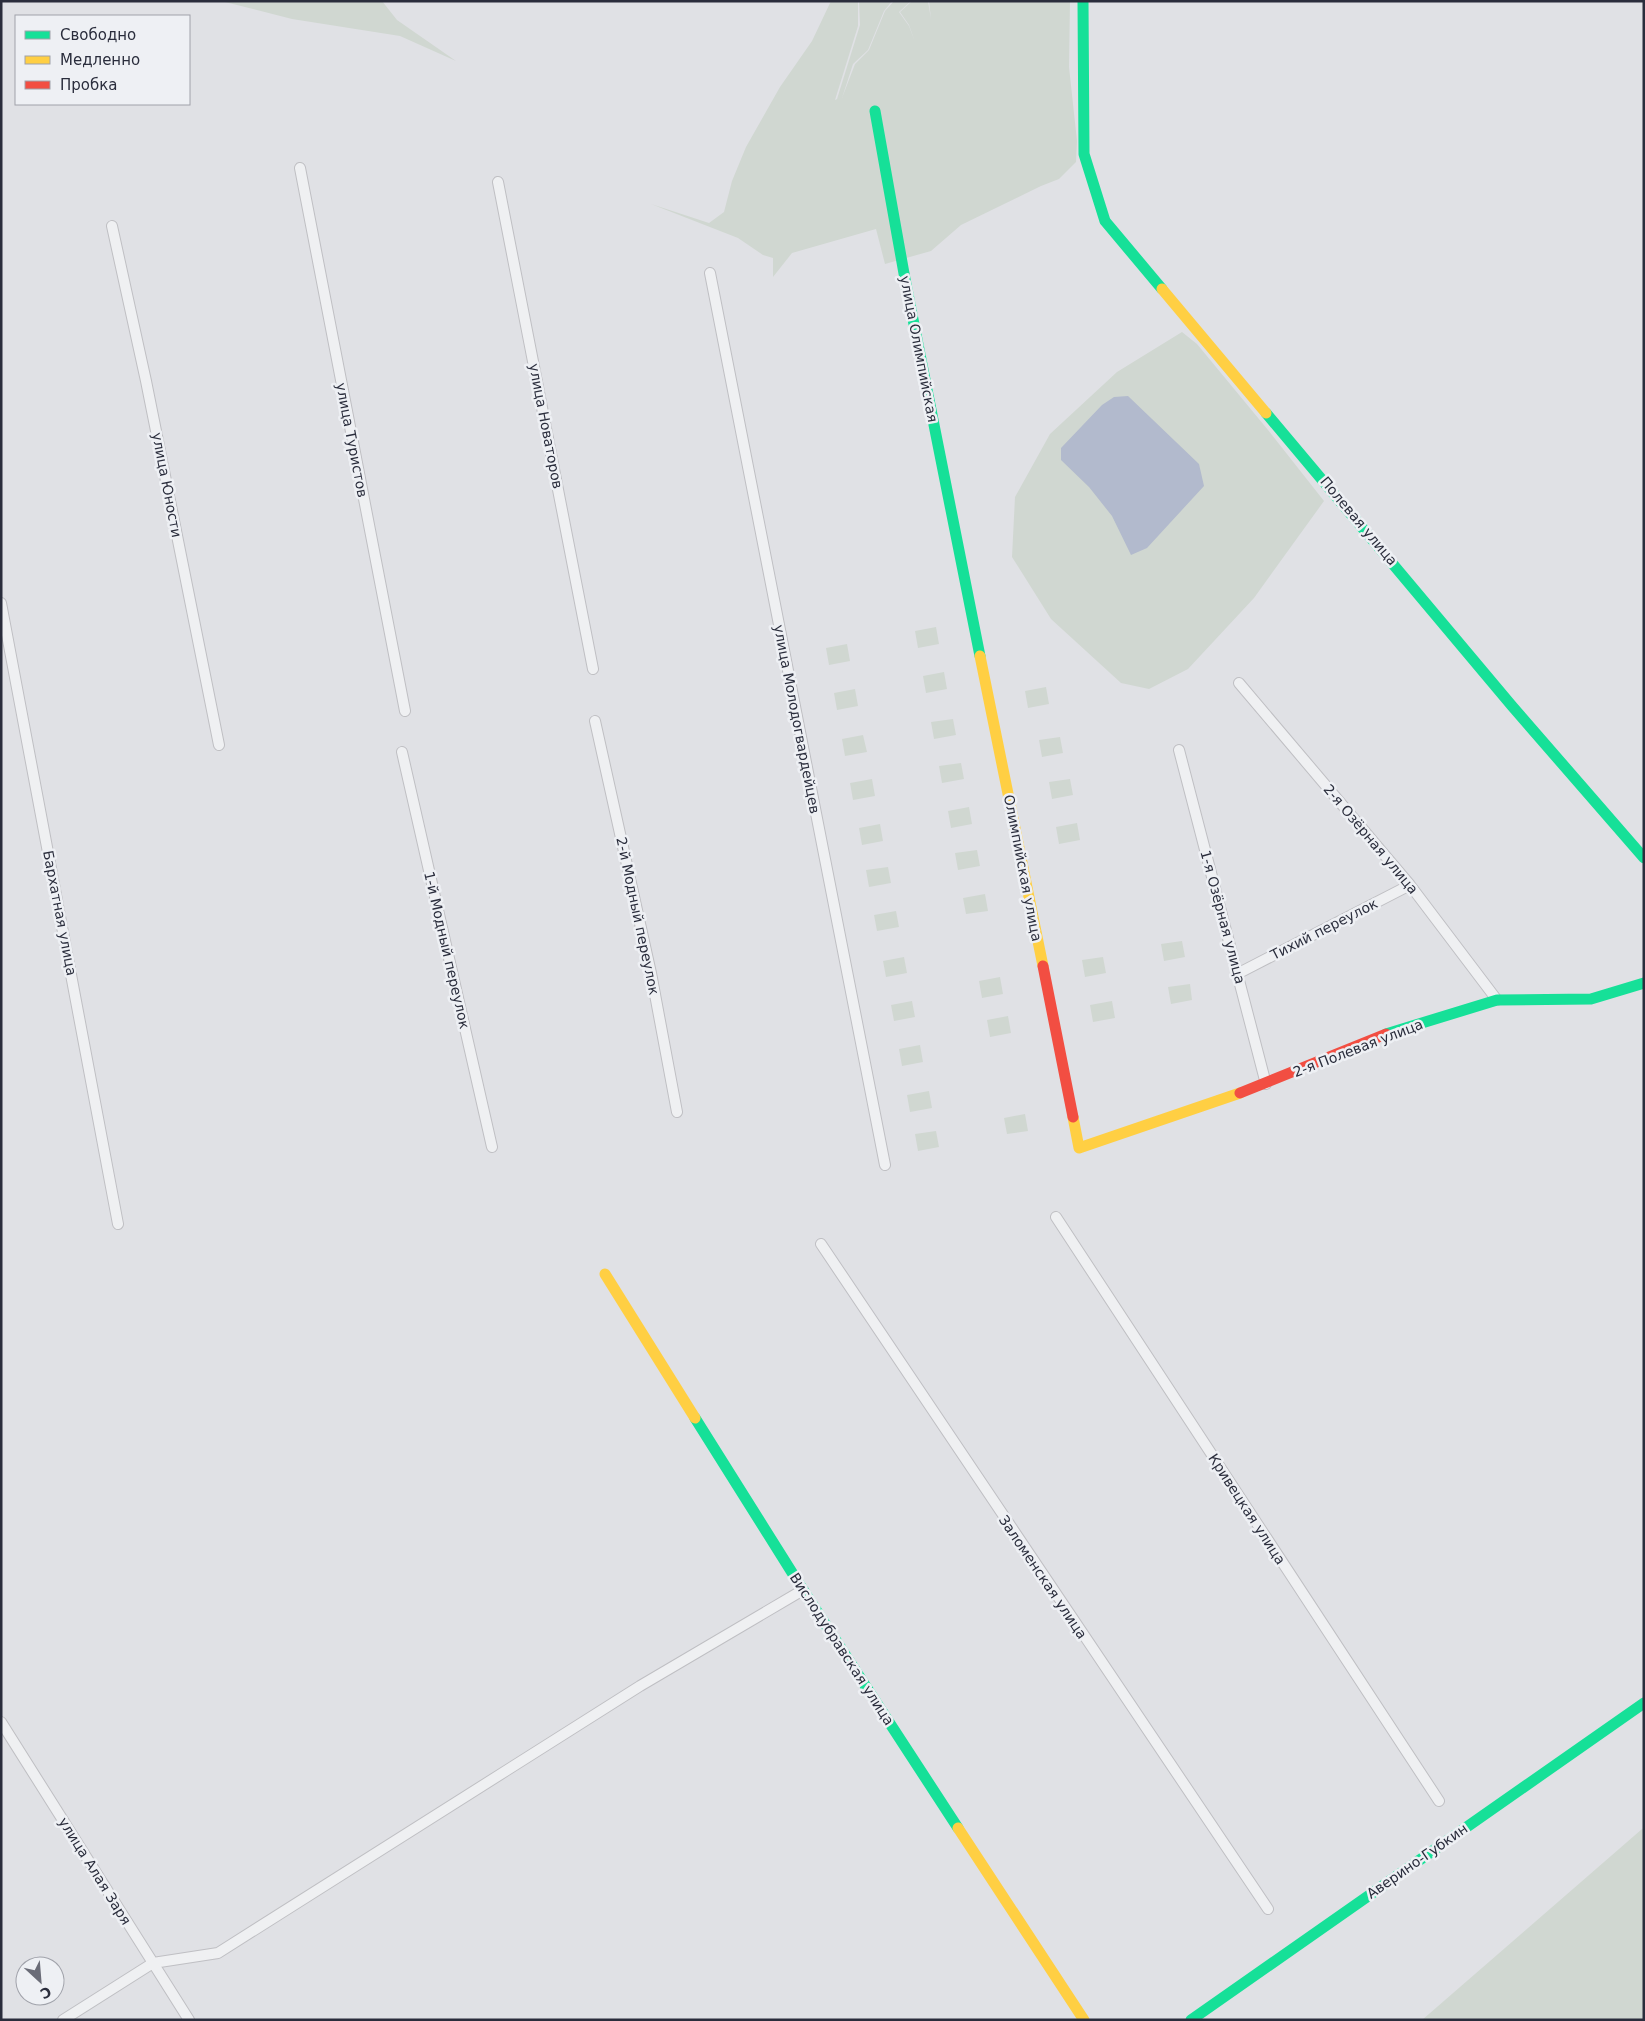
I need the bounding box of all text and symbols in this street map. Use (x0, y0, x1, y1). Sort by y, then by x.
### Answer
legend (15, 15, 190, 105)
text: Свободно (60, 26, 136, 44)
text: Медленно (60, 51, 140, 69)
text: Пробка (60, 76, 117, 94)
street label: улица Олимпийская (897, 274, 941, 424)
street label: улица Новаторов (526, 362, 566, 490)
street label: улица Туристов (333, 381, 371, 499)
street label: улица Юности (149, 431, 185, 539)
street label: Полевая улица (1317, 473, 1401, 569)
street label: улица Молодогвардейцев (771, 623, 823, 815)
street label: 2-я Озёрная улица (1321, 781, 1421, 897)
street label: Олимпийская улица (1001, 793, 1045, 943)
street label: 2-й Модный переулок (613, 836, 663, 996)
street label: 1-я Озёрная улица (1197, 848, 1249, 986)
street label: Бархатная улица (40, 849, 80, 977)
street label: 1-й Модный переулок (421, 870, 473, 1030)
street label: Тихий переулок (1267, 895, 1380, 963)
street label: 2-я Полевая улица (1291, 1016, 1425, 1080)
street label: Кривецкая улица (1205, 1451, 1289, 1567)
street label: Заломенская улица (996, 1512, 1090, 1642)
street label: Вислодубравская улица (787, 1570, 897, 1728)
street label: улица Алая Заря (55, 1814, 135, 1928)
street label: Аверино-Губкин (1364, 1820, 1470, 1902)
north arrow (15, 1956, 65, 2006)
text: С (38, 1983, 54, 2002)

